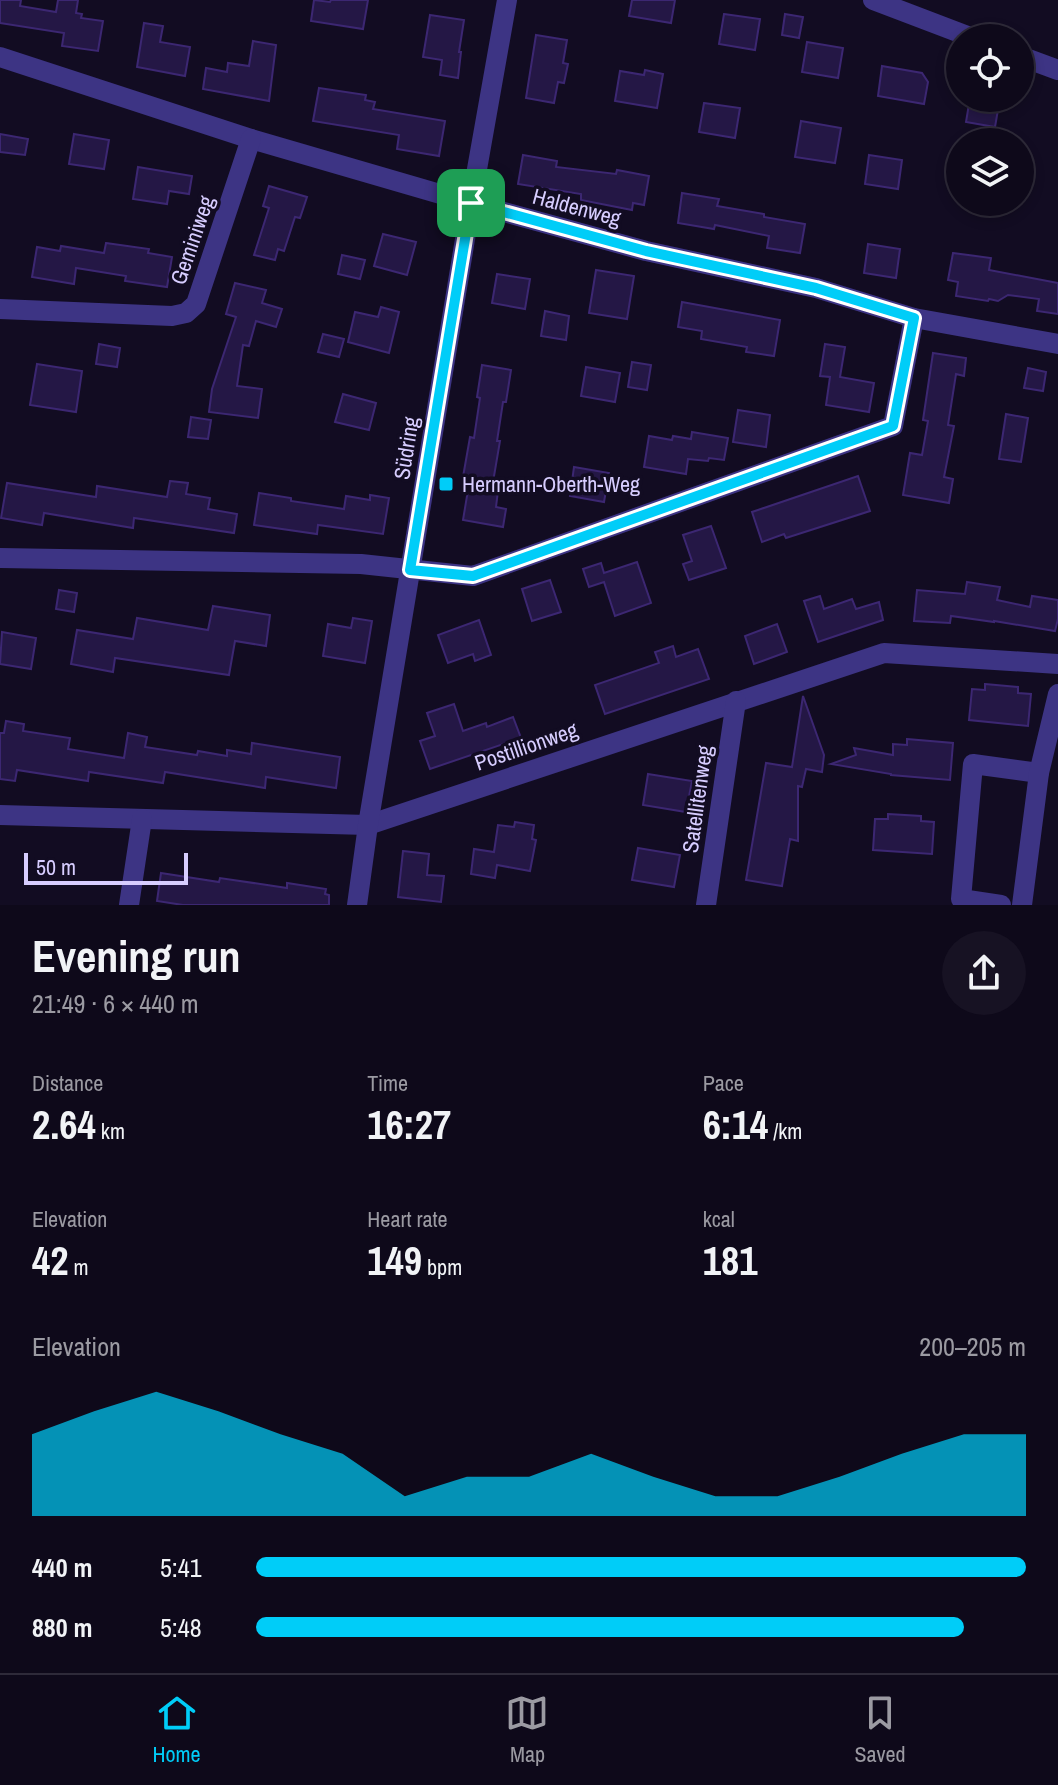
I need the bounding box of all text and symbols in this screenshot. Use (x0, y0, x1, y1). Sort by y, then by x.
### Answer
map controls (946, 24, 1034, 216)
button: locate (946, 24, 1034, 112)
button: layers (946, 128, 1034, 216)
pin (437, 169, 505, 237)
icon: arrive (449, 181, 493, 225)
street label: Haldenweg (530, 181, 624, 233)
street label: Geminiweg (163, 192, 221, 288)
street label: Südring (386, 414, 426, 482)
place label: Hermann-Oberth-Weg (462, 469, 640, 499)
marker: Hermann-Oberth-Weg (437, 475, 455, 493)
street label: Postillionweg (470, 714, 582, 778)
street label: Satellitenweg (675, 743, 719, 855)
scale bar (24, 849, 188, 885)
text: 50 m (36, 852, 76, 882)
text: Evening run (32, 926, 241, 986)
button: share (942, 931, 1026, 1015)
text: 21:49 · 6 × 440 m (32, 986, 199, 1021)
text: Distance (32, 1068, 103, 1098)
text: Time (367, 1068, 408, 1098)
text: Pace (703, 1068, 744, 1098)
text: 2.64 (32, 1098, 96, 1151)
text: 16:27 (367, 1098, 451, 1151)
text: 6:14 (703, 1098, 768, 1151)
text: km (96, 1116, 125, 1146)
text: /km (768, 1116, 802, 1146)
text: Elevation (32, 1204, 107, 1234)
text: Heart rate (367, 1204, 448, 1234)
text: kcal (703, 1204, 735, 1234)
text: 42 (32, 1234, 68, 1287)
text: 149 (367, 1234, 422, 1287)
text: 181 (703, 1234, 757, 1287)
text: m (68, 1252, 89, 1282)
text: bpm (422, 1252, 462, 1282)
text: Elevation (32, 1329, 121, 1364)
text: 200–205 m (919, 1329, 1026, 1364)
text: 440 m (32, 1550, 92, 1585)
text: 5:41 (160, 1550, 202, 1585)
text: 880 m (32, 1610, 92, 1645)
text: 5:48 (160, 1610, 202, 1645)
tab: Home (152, 1691, 201, 1769)
tab: Map (505, 1691, 549, 1769)
tab: Saved (854, 1691, 906, 1769)

